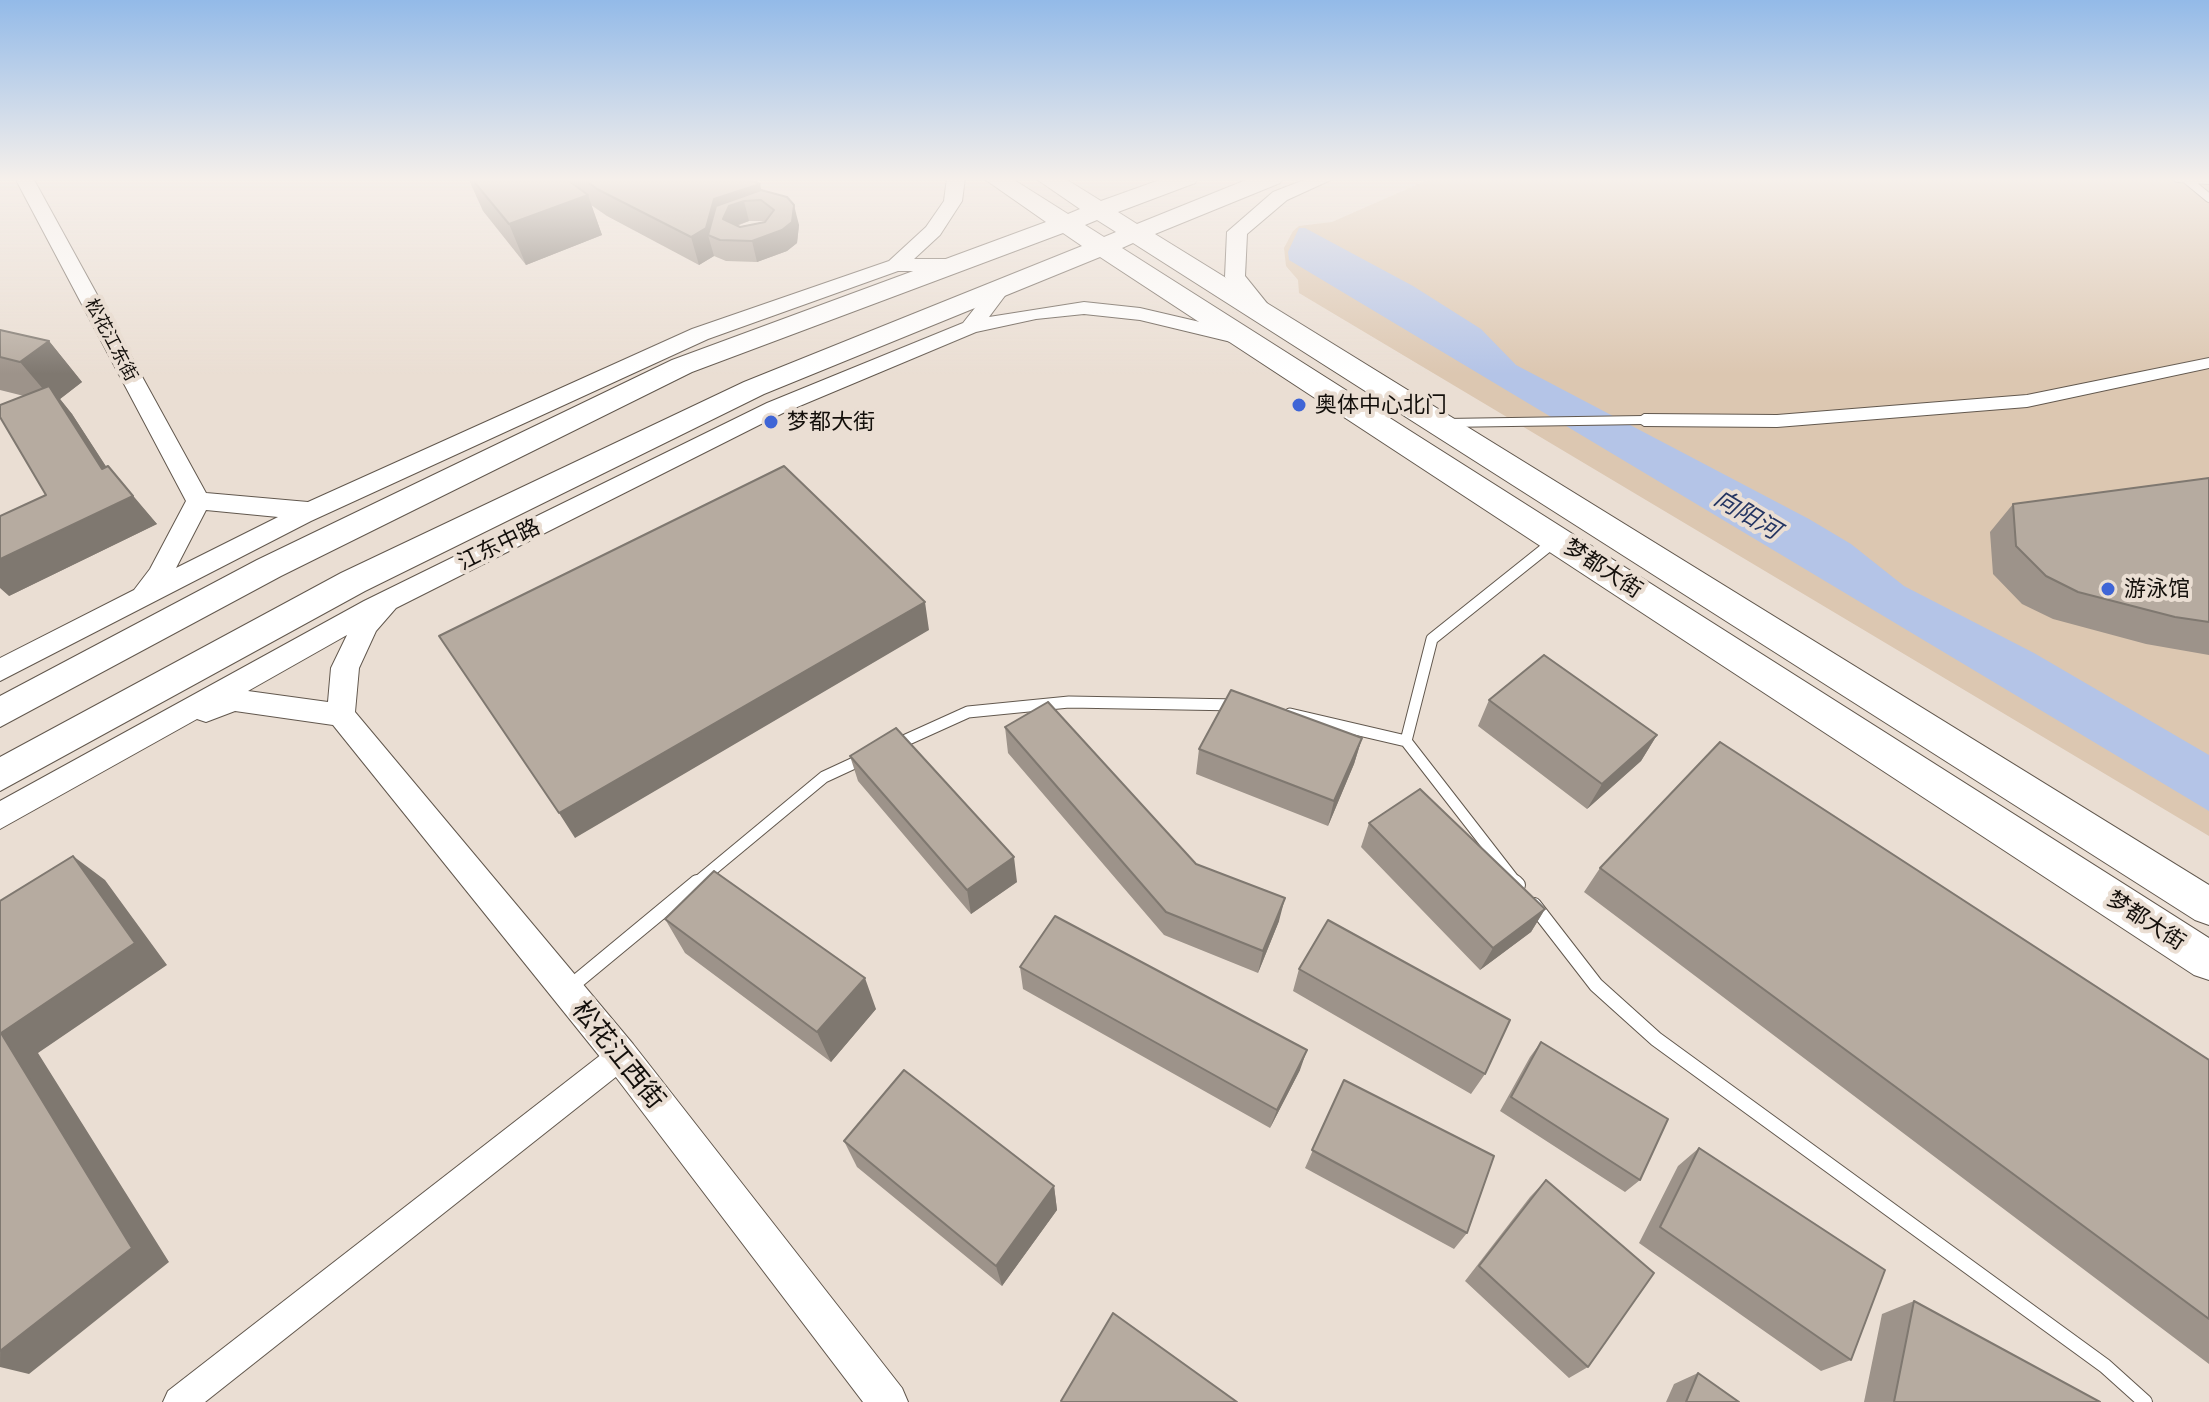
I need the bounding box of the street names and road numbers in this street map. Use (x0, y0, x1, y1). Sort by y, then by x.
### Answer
street label: 松花江东街 (80, 295, 142, 385)
street label: 江东中路 (454, 514, 544, 576)
street label: 梦都大街 (1559, 534, 1647, 604)
street label: 梦都大街 (2102, 886, 2190, 956)
street label: 松花江西街 (565, 995, 671, 1115)

